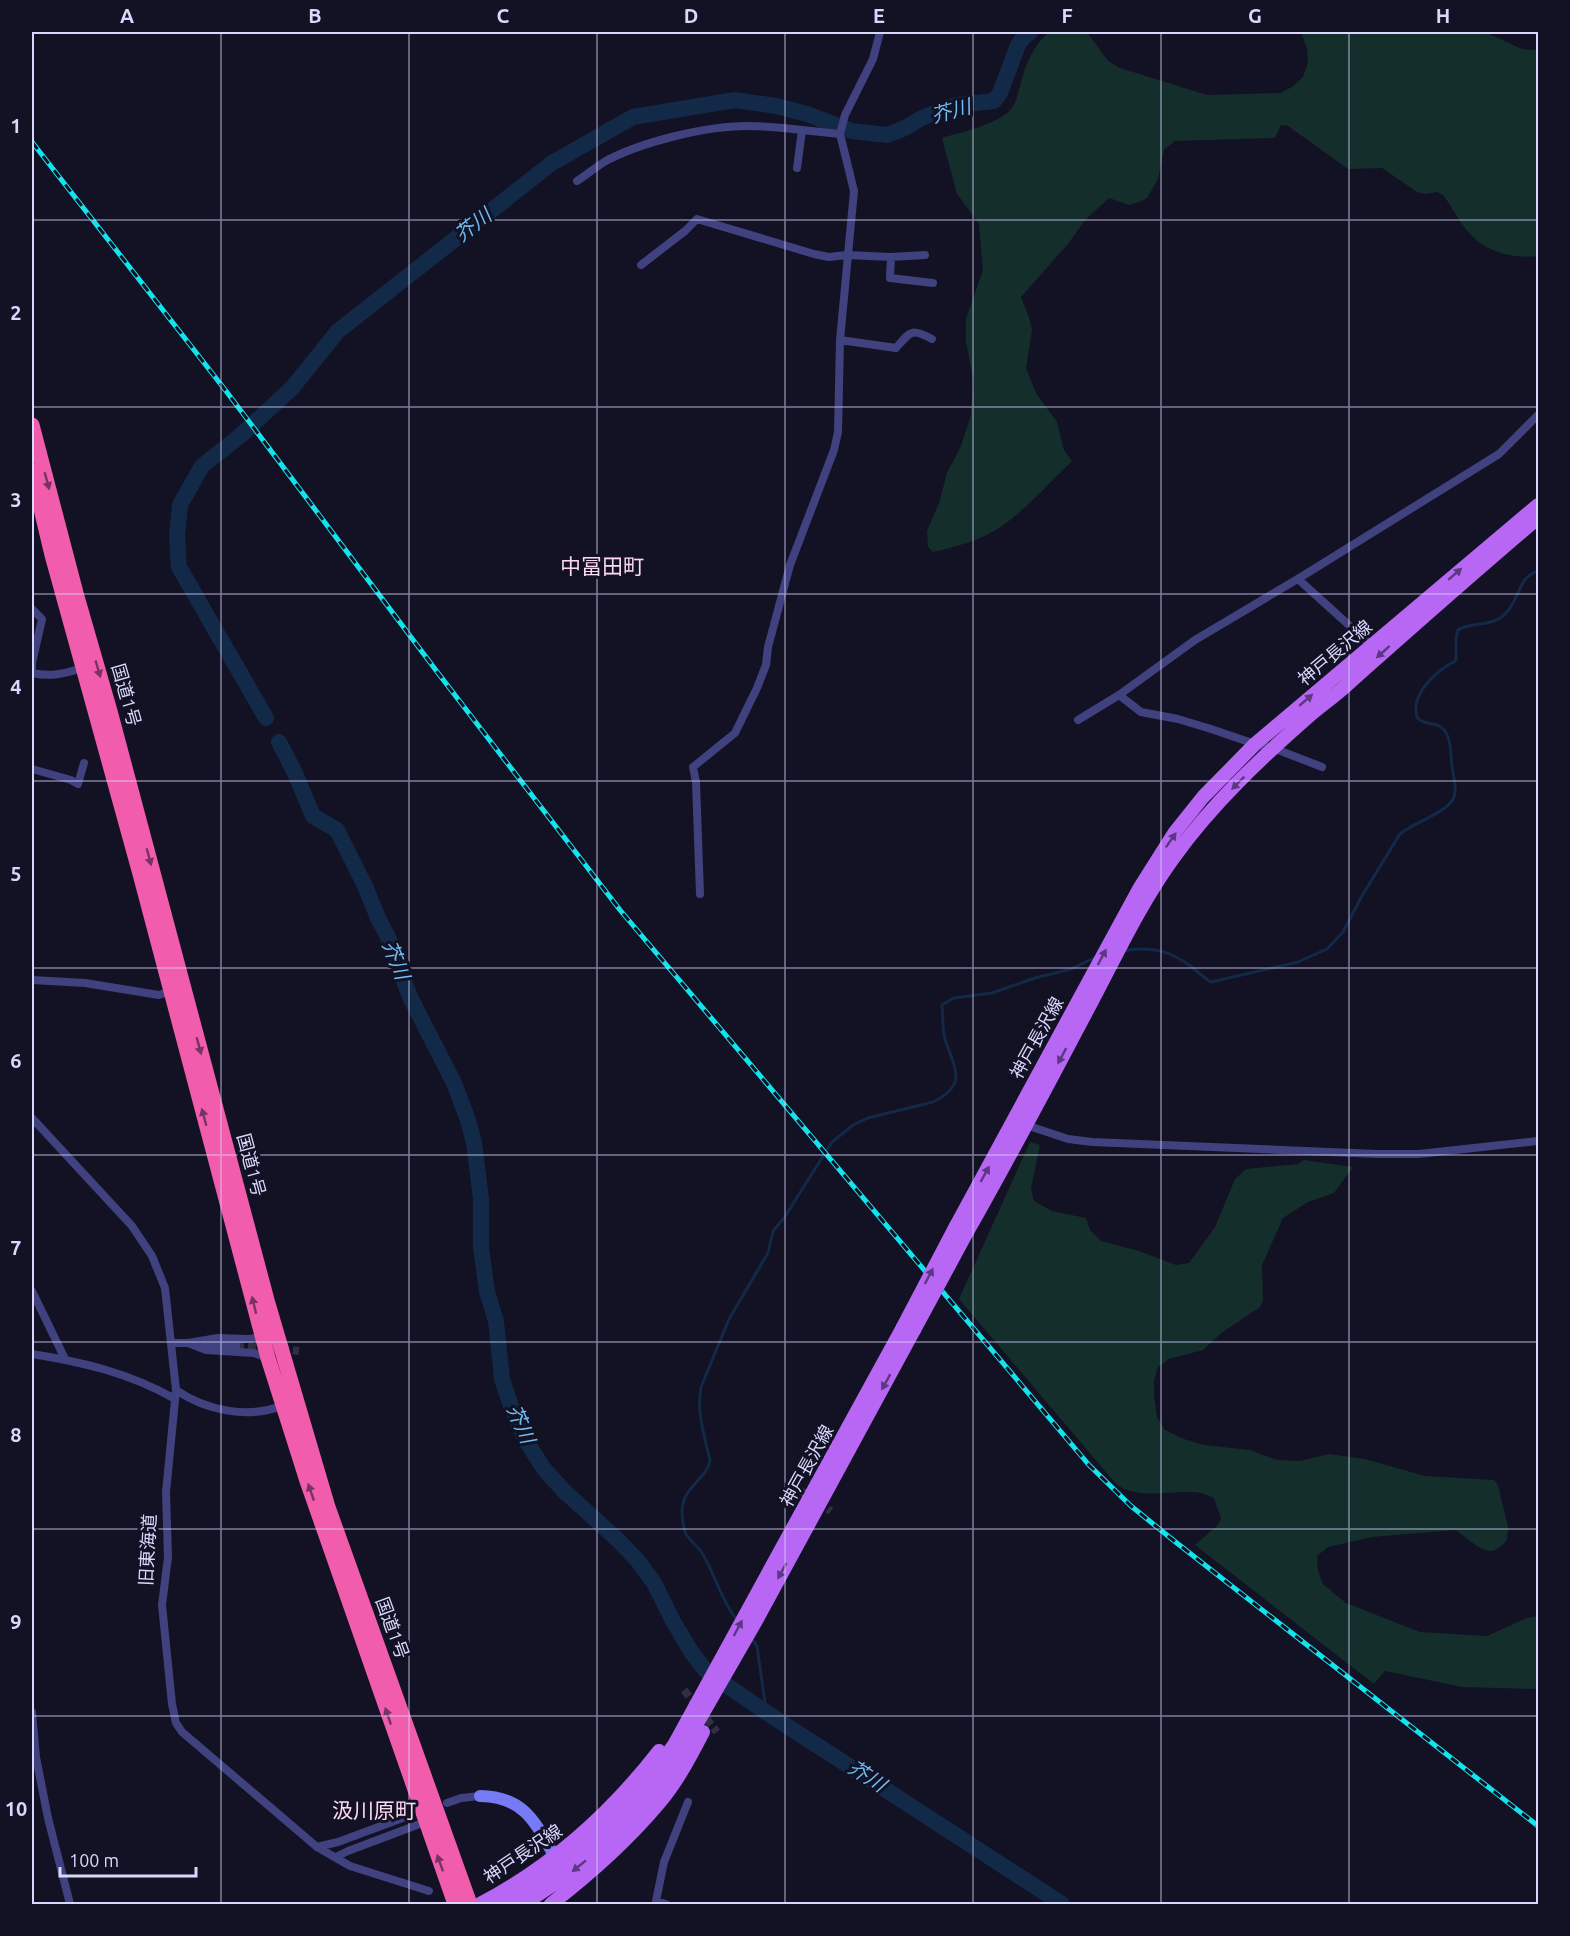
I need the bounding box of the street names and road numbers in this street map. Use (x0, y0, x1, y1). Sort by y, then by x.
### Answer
street label: 神戸長沢線 (1293, 616, 1375, 689)
street label: 国道1号 (109, 661, 145, 728)
street label: 神戸長沢線 (1006, 993, 1067, 1082)
street label: 国道1号 (234, 1131, 270, 1198)
street label: 神戸長沢線 (776, 1421, 837, 1510)
street label: 旧東海道 (135, 1513, 159, 1586)
street label: 国道1号 (373, 1594, 413, 1661)
street label: 神戸長沢線 (480, 1820, 565, 1887)

